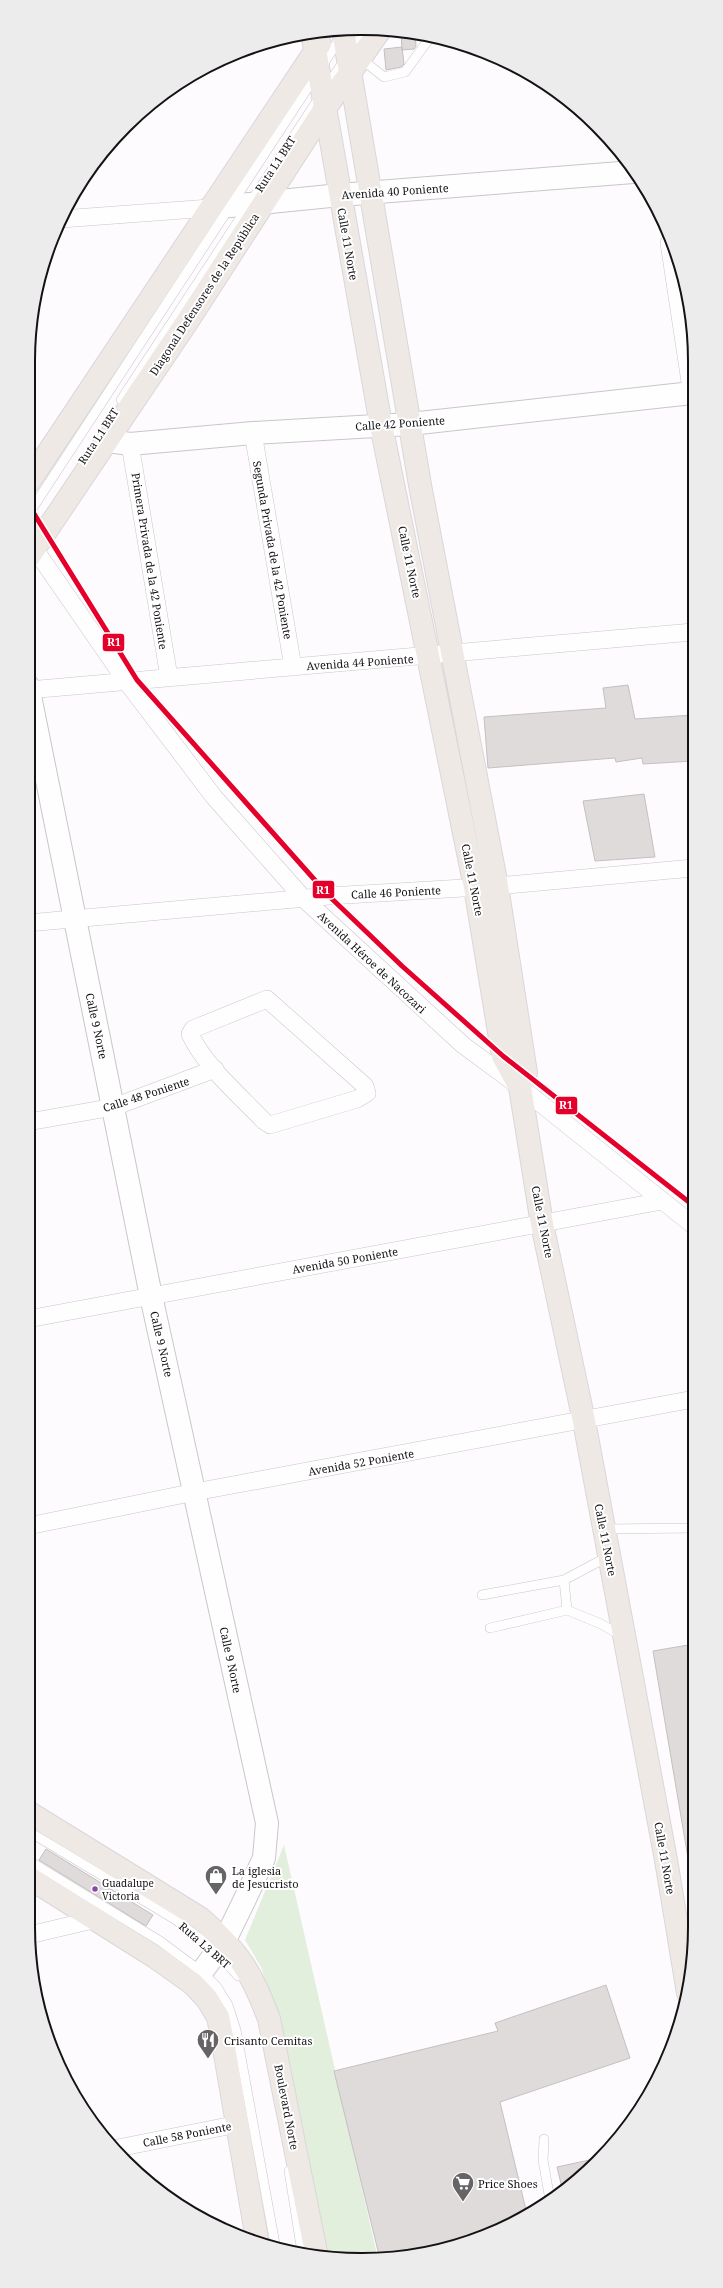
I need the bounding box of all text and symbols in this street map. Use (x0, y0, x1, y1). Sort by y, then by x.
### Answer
street label: Ruta L1 BRT (251, 133, 299, 195)
street label: Avenida 40 Poniente (341, 180, 449, 202)
street label: Calle 11 Norte (334, 207, 362, 282)
street label: Diagonal Defensores de la República (146, 210, 262, 378)
street label: Ruta L1 BRT (74, 405, 122, 467)
street label: Calle 42 Poniente (355, 412, 446, 434)
street label: Segunda Privada de la 42 Poniente (250, 460, 296, 640)
street label: Primera Privada de la 42 Poniente (129, 472, 171, 651)
street label: Calle 11 Norte (395, 525, 425, 600)
line badge: R1 (102, 633, 125, 652)
text: R1 (107, 634, 121, 649)
street label: Avenida 44 Poniente (306, 651, 414, 673)
street label: Calle 11 Norte (459, 843, 487, 918)
line badge: R1 (312, 880, 335, 899)
text: R1 (316, 882, 330, 897)
street label: Calle 46 Poniente (351, 882, 441, 902)
street label: Avenida Héroe de Nacozari (315, 908, 430, 1017)
street label: Calle 9 Norte (83, 992, 111, 1061)
street label: Calle 48 Poniente (101, 1073, 191, 1115)
line badge: R1 (555, 1096, 578, 1115)
text: R1 (559, 1097, 573, 1112)
street label: Calle 11 Norte (529, 1185, 557, 1260)
street label: Avenida 50 Poniente (291, 1243, 399, 1277)
street label: Calle 9 Norte (147, 1310, 177, 1379)
street label: Avenida 52 Poniente (307, 1445, 415, 1479)
street label: Calle 11 Norte (592, 1503, 620, 1578)
street label: Calle 9 Norte (217, 1626, 245, 1695)
street label: Calle 11 Norte (651, 1821, 679, 1896)
shop icon: La iglesia de Jesucristo (203, 1863, 229, 1896)
place label: La iglesia de Jesucristo (232, 1863, 299, 1891)
place label: Guadalupe Victoria (102, 1876, 154, 1903)
marker: Guadalupe Victoria (90, 1884, 100, 1894)
street label: Ruta L3 BRT (176, 1918, 234, 1972)
restaurant icon: Crisanto Cemitas (195, 2027, 221, 2060)
place label: Crisanto Cemitas (224, 2033, 312, 2048)
street label: Boulevard Norte (271, 2063, 303, 2151)
street label: Calle 58 Poniente (141, 2118, 233, 2150)
supermarket icon: Price Shoes (450, 2170, 476, 2203)
place label: Price Shoes (478, 2176, 538, 2191)

